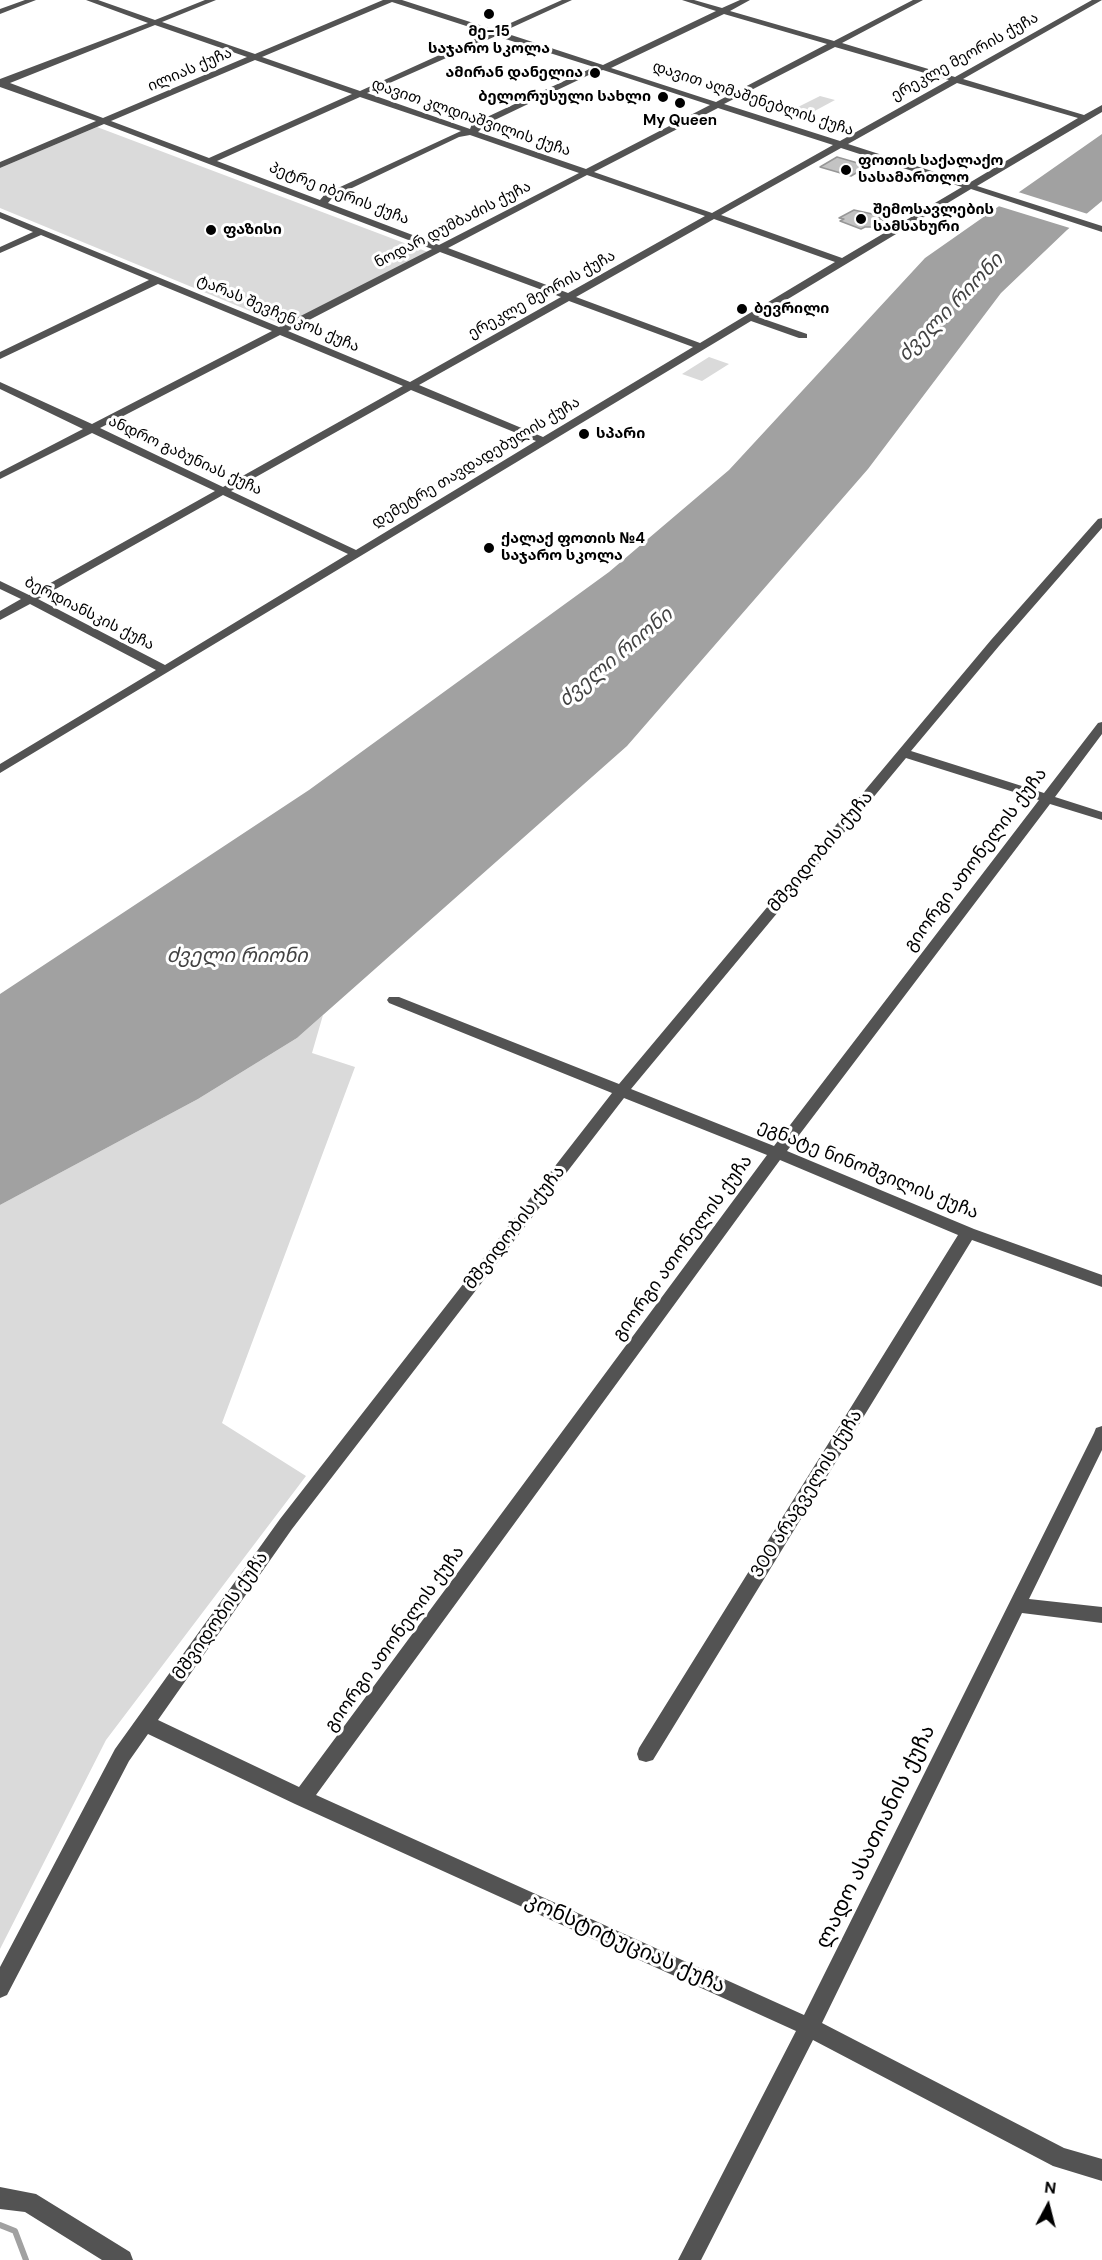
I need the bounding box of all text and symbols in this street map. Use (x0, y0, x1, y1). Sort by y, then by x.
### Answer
marker: მე-15 საჯარო სკოლა (482, 7, 496, 21)
street label: ერეკლე მეორის ქუჩა (888, 9, 1042, 105)
place label: მე-15 საჯარო სკოლა (428, 23, 550, 58)
street label: ილიას ქუჩა (145, 44, 235, 96)
street label: დავით აღმაშენებლის ქუჩა (650, 58, 856, 140)
place label: ამირან დანელია (446, 64, 583, 82)
marker: ამირან დანელია (588, 66, 602, 80)
street label: დავით კლდიაშვილის ქუჩა (369, 75, 573, 161)
place label: ბელორუსული სახლი (478, 88, 651, 106)
marker: ბელორუსული სახლი (656, 90, 670, 104)
marker: My Queen (673, 96, 687, 110)
place label: My Queen (643, 112, 717, 130)
place label: ფოთის საქალაქო სასამართლო (858, 152, 1003, 187)
street label: პეტრე იბერის ქუჩა (266, 159, 412, 229)
marker: ფოთის საქალაქო სასამართლო (839, 163, 853, 177)
street label: ნოდარ დუმბაძის ქუჩა (372, 178, 534, 272)
place label: შემოსავლების სამსახური (873, 201, 994, 236)
marker: შემოსავლების სამსახური (854, 212, 868, 226)
place label: ფაზისი (223, 221, 282, 239)
marker: ფაზისი (204, 223, 218, 237)
street label: ერეკლე მეორის ქუჩა (465, 247, 619, 343)
water label: ძველი რიონი (893, 249, 1009, 367)
street label: ტარას შევჩენკოს ქუჩა (194, 272, 362, 356)
place label: ბევრილი (754, 300, 829, 318)
marker: ბევრილი (735, 302, 749, 316)
street label: დემეტრე თავდადებულის ქუჩა (369, 394, 583, 532)
street label: ანდრო გაბუნიას ქუჩა (105, 412, 265, 500)
place label: სპარი (596, 425, 645, 443)
marker: სპარი (577, 427, 591, 441)
place label: ქალაქ ფოთის №4 საჯარო სკოლა (501, 530, 645, 565)
marker: ქალაქ ფოთის №4 საჯარო სკოლა (482, 541, 496, 555)
street label: ბერდიანსკის ქუჩა (21, 573, 157, 655)
water label: ძველი რიონი (554, 603, 678, 713)
street label: გიორგი ათონელის ქუჩა (900, 764, 1052, 956)
street label: მშვიდობის ქუჩა (764, 787, 878, 917)
water label: ძველი რიონი (166, 945, 308, 969)
street label: ეგნატე ნინოშვილის ქუჩა (754, 1116, 982, 1224)
street label: გიორგი ათონელის ქუჩა (608, 1151, 758, 1345)
street label: მშვიდობის ქუჩა (460, 1162, 570, 1294)
street label: 300 არაგველის ქუჩა (747, 1406, 867, 1582)
street label: გიორგი ათონელის ქუჩა (320, 1542, 470, 1736)
street label: მშვიდობის ქუჩა (169, 1548, 273, 1684)
street label: ლადო ასათიანის ქუჩა (811, 1721, 941, 1953)
street label: კონსტიტუციას ქუჩა (521, 1889, 729, 1999)
north arrow (1018, 2176, 1078, 2236)
text: N (1043, 2177, 1057, 2199)

